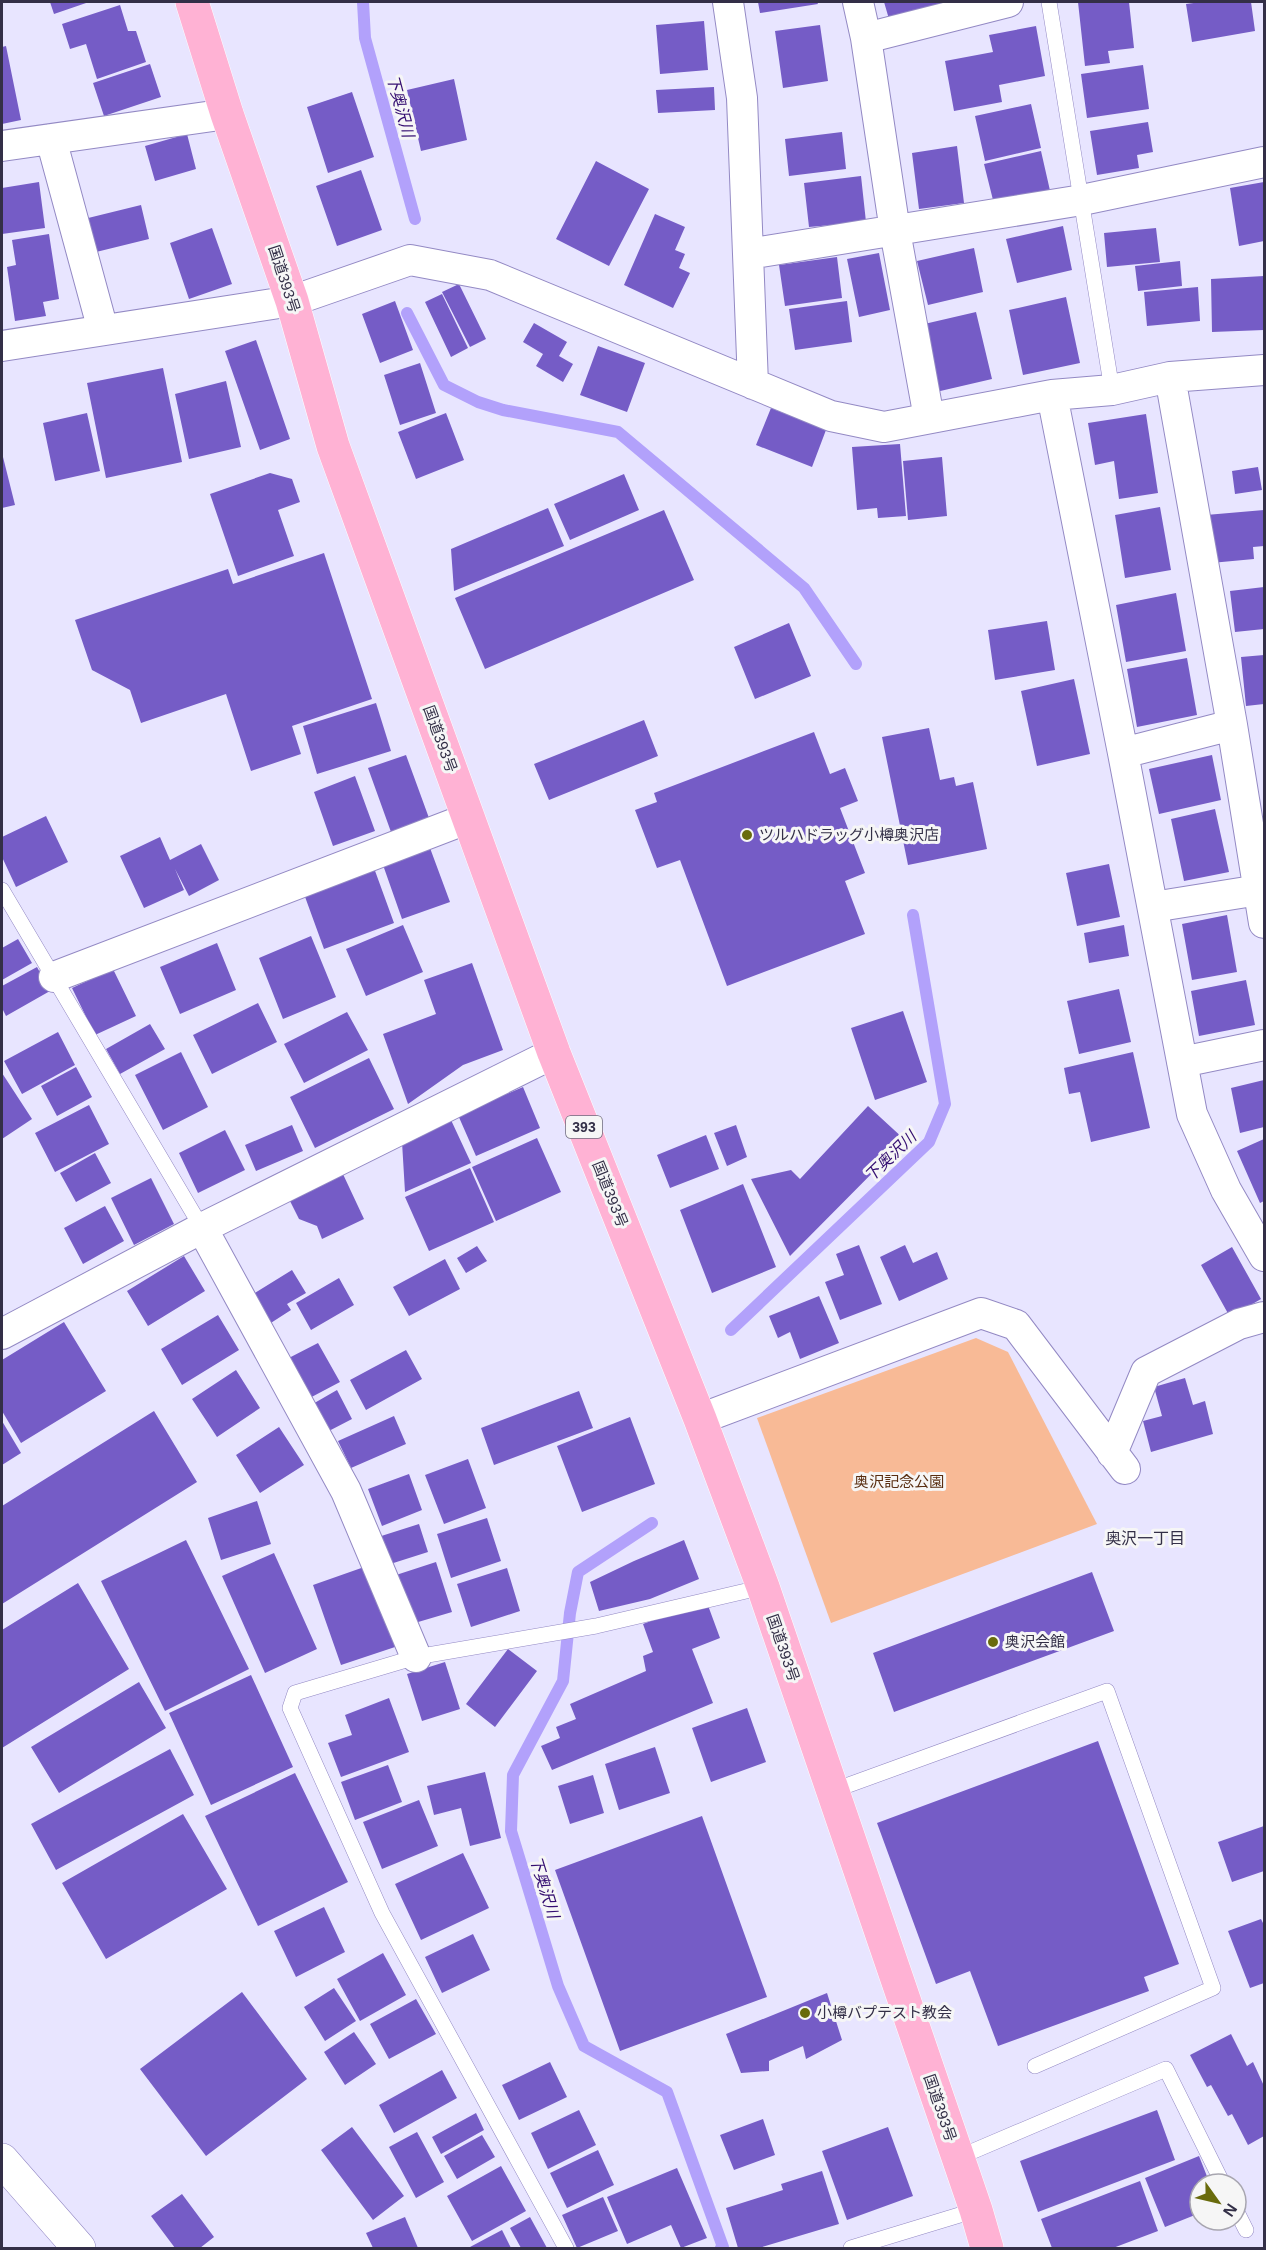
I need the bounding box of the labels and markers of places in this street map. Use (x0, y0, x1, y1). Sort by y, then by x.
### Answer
place label: ツルハドラッグ小樽奥沢店 (759, 826, 939, 843)
marker: ツルハドラッグ小樽奥沢店 (740, 828, 754, 842)
place label: 奥沢会館 (1005, 1633, 1065, 1650)
marker: 奥沢会館 (986, 1635, 1000, 1649)
place label: 小樽バプテスト教会 (817, 2004, 952, 2021)
marker: 小樽バプテスト教会 (798, 2006, 812, 2020)

